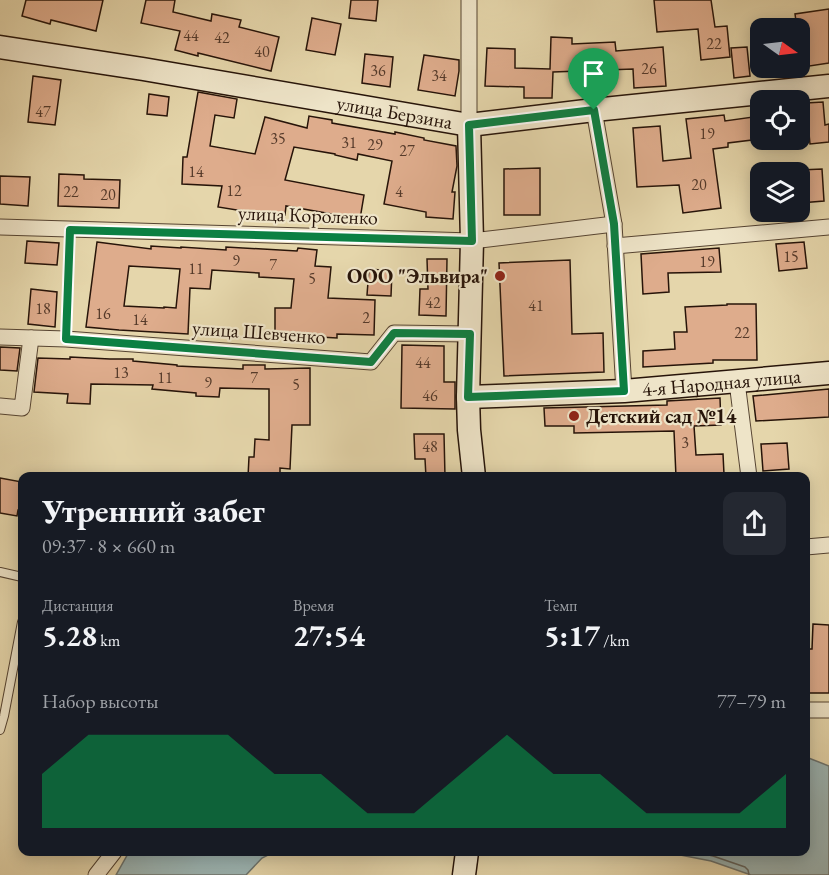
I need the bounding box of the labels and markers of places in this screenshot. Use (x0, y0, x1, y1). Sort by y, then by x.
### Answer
pin (568, 48, 619, 110)
place label: ООО "Эльвира" (347, 263, 488, 289)
marker: ООО "Эльвира" (493, 269, 507, 283)
place label: Детский сад №14 (586, 403, 737, 429)
marker: Детский сад №14 (567, 409, 581, 423)

